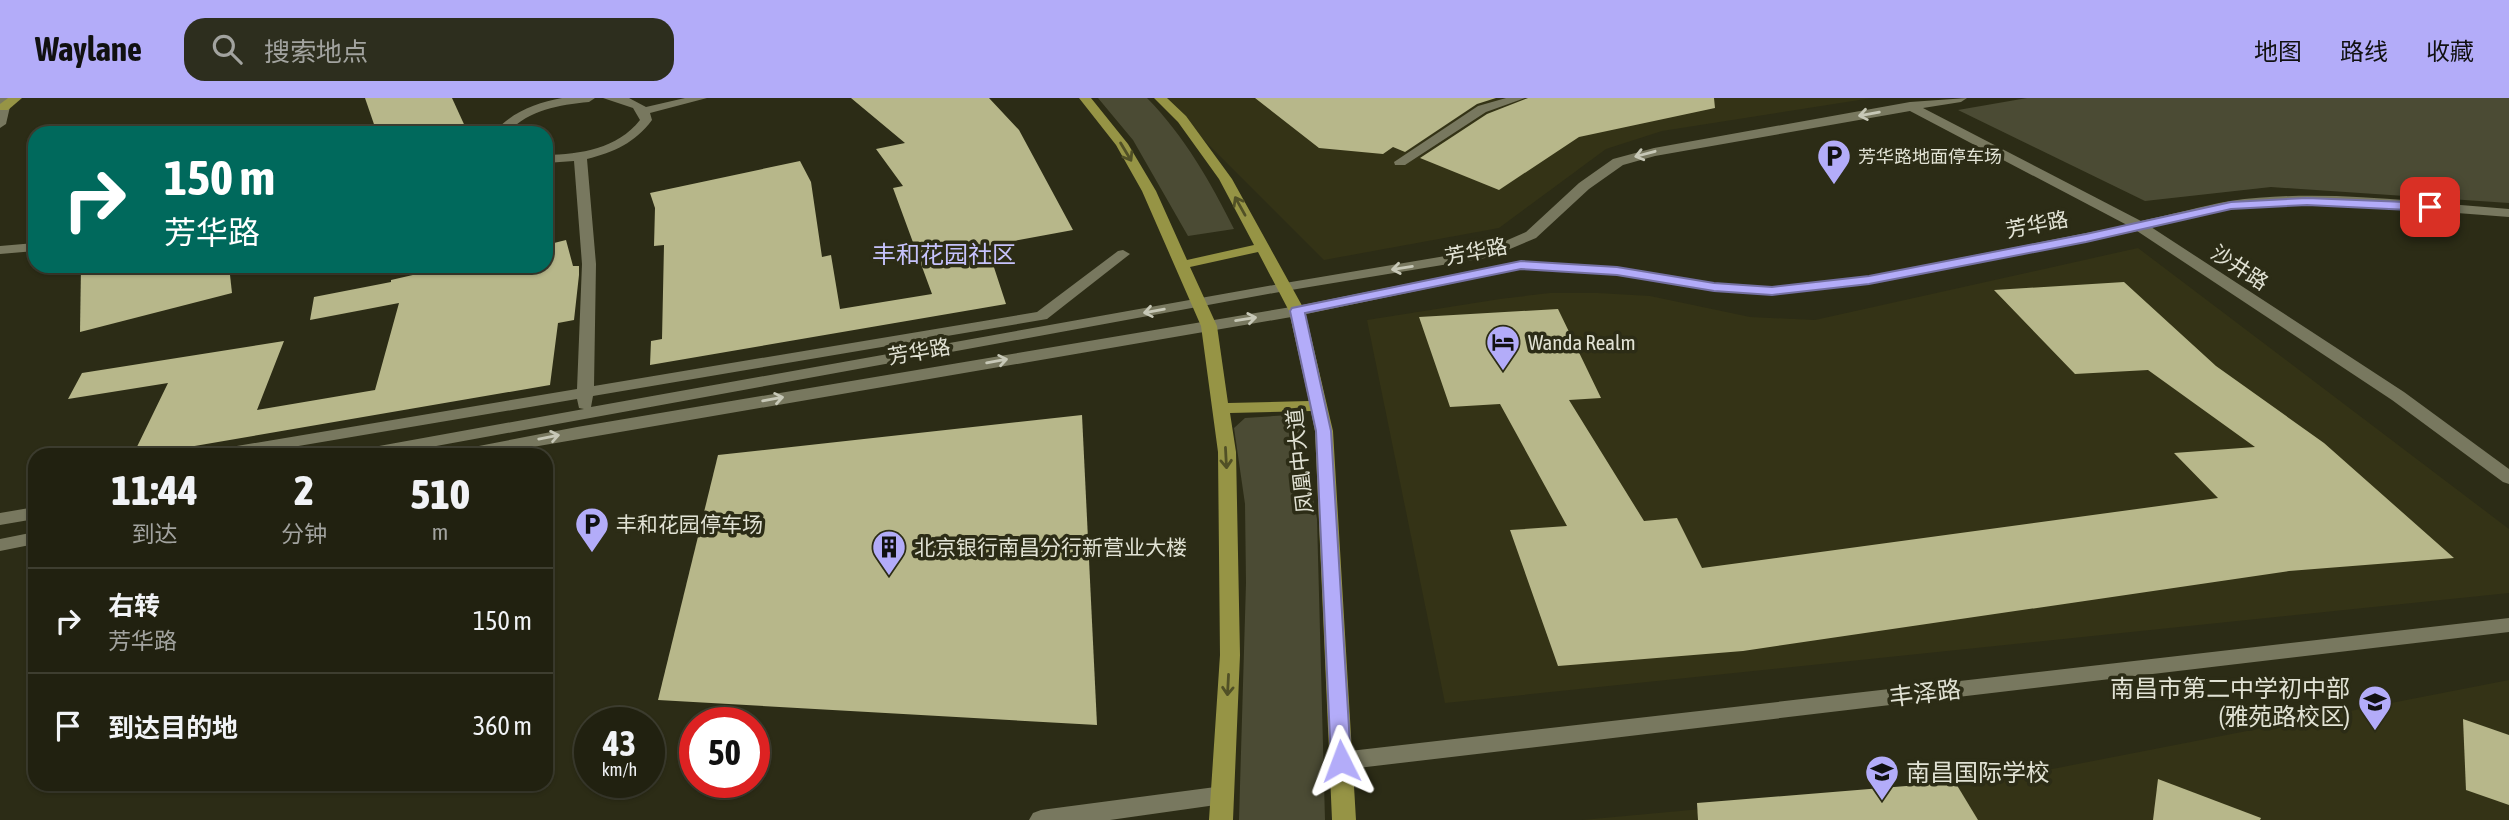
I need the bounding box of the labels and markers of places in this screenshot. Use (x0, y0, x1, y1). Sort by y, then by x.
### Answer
parking icon: 芳华路地面停车场 (1815, 137, 1853, 186)
place label: 芳华路地面停车场 (1858, 146, 2002, 167)
pin (2400, 177, 2460, 237)
hotel icon: Wanda Realm (1484, 323, 1522, 372)
place label: Wanda Realm (1528, 330, 1636, 354)
parking icon: 丰和花园停车场 (573, 505, 611, 554)
place label: 丰和花园停车场 (616, 512, 763, 536)
building icon: 北京银行南昌分行新营业大楼 (870, 528, 908, 577)
place label: 北京银行南昌分行新营业大楼 (914, 535, 1187, 559)
place label: 南昌市第二中学初中部 (雅苑路校区) (2110, 675, 2350, 730)
school or university icon: 南昌市第二中学初中部 (雅苑路校区) (2356, 683, 2394, 732)
school or university icon: 南昌国际学校 (1863, 753, 1901, 802)
place label: 南昌国际学校 (1906, 759, 2050, 786)

